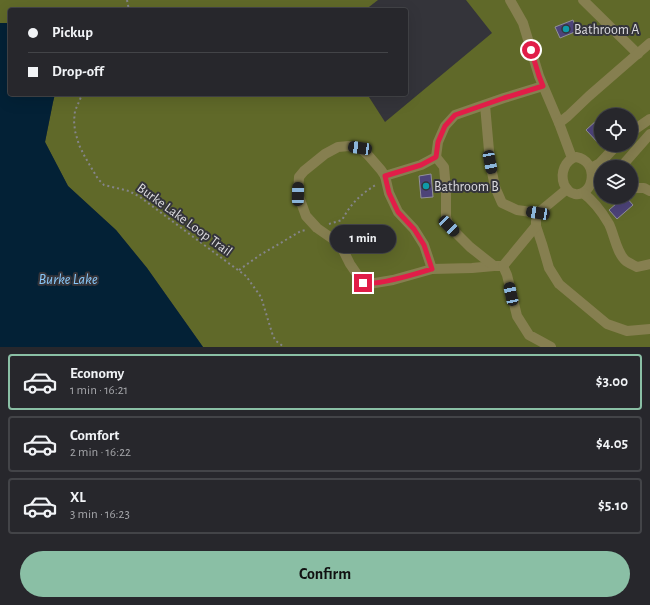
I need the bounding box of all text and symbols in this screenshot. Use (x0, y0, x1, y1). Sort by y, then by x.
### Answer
place label: Bathroom A (574, 23, 639, 37)
marker: Bathroom A (561, 24, 571, 34)
text: Pickup (52, 25, 93, 40)
route start (522, 41, 540, 59)
text: Drop-off (52, 64, 104, 79)
map controls (594, 108, 638, 204)
button: locate (594, 108, 638, 152)
car (347, 140, 373, 156)
car (482, 149, 498, 175)
button: layers (594, 160, 638, 204)
place label: Bathroom B (434, 180, 499, 194)
street label: Burke Lake Loop Trail (134, 181, 235, 259)
marker: Bathroom B (421, 181, 431, 191)
car (292, 182, 304, 206)
car (525, 205, 551, 221)
car (436, 213, 462, 239)
callout: 1 min (330, 225, 396, 253)
text: 1 min (349, 232, 377, 245)
water label: Burke Lake (38, 272, 98, 287)
route end (354, 274, 372, 292)
car (503, 281, 519, 307)
icon: car (22, 364, 58, 400)
text: Economy (70, 366, 124, 381)
text: $3.00 (596, 374, 628, 389)
text: 1 min · 16:21 (70, 384, 128, 397)
icon: car (22, 426, 58, 462)
text: Comfort (70, 428, 119, 443)
text: $4.05 (596, 436, 628, 451)
text: 2 min · 16:22 (70, 446, 131, 459)
icon: car (22, 488, 58, 524)
text: XL (70, 490, 86, 505)
text: $5.10 (598, 498, 628, 513)
text: 3 min · 16:23 (70, 508, 130, 521)
button: Confirm (20, 551, 630, 597)

